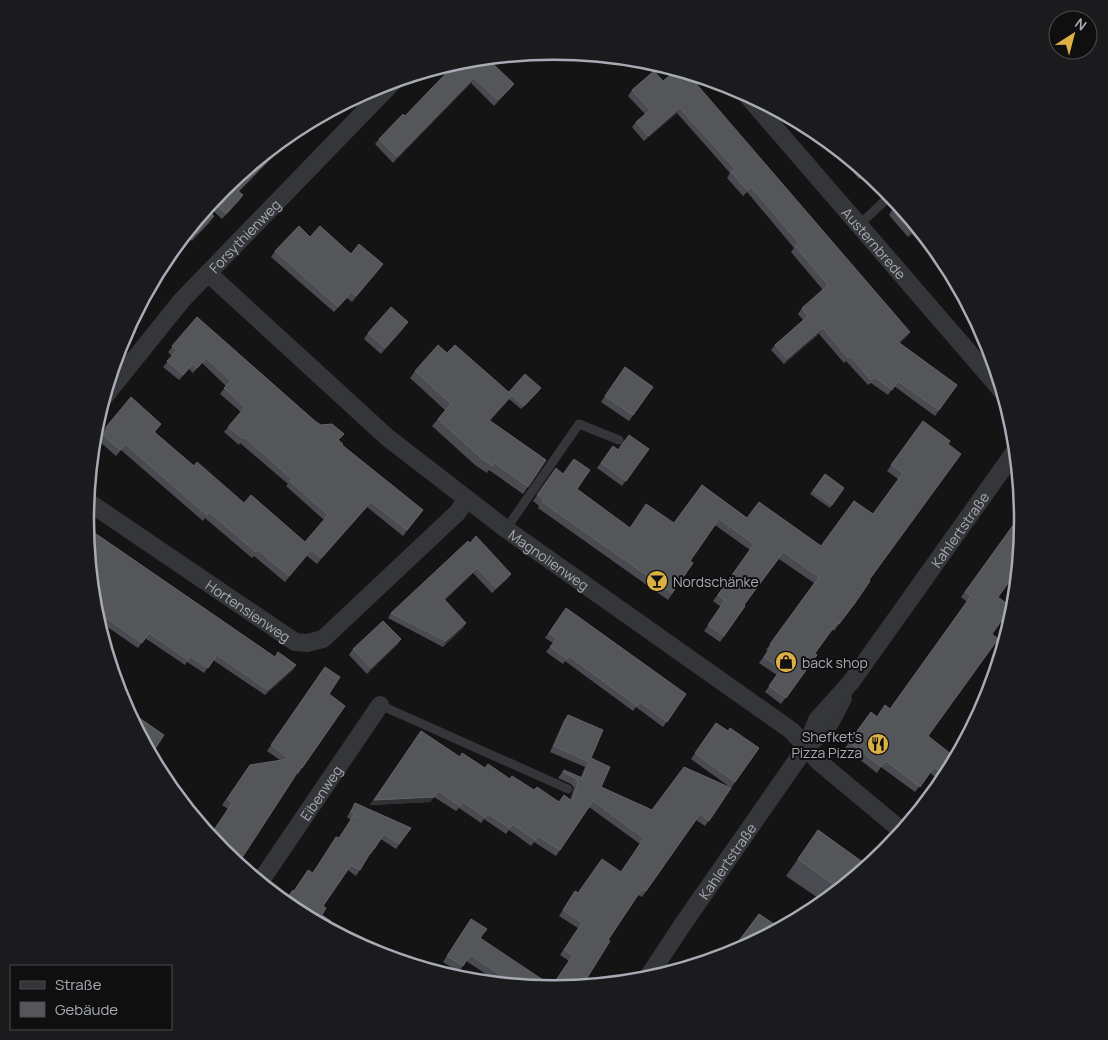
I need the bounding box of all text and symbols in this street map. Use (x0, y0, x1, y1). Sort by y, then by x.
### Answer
north arrow (1048, 10, 1098, 60)
text: N (1071, 13, 1091, 35)
street label: Forsythienweg (204, 195, 284, 277)
street label: Austernbrede (838, 203, 911, 283)
street label: Kahlertstraße (926, 488, 993, 571)
street label: Magnolienweg (505, 525, 593, 594)
bar icon: Nordschänke (645, 569, 669, 593)
place label: Nordschänke (673, 572, 759, 591)
street label: Hortensienweg (202, 575, 294, 646)
shop icon: back shop (774, 650, 798, 674)
place label: back shop (802, 653, 868, 672)
place label: Shefket's Pizza Pizza (791, 727, 862, 762)
restaurant icon: Shefket's Pizza Pizza (866, 732, 890, 756)
street label: Eibenweg (295, 761, 346, 824)
street label: Kahlertstraße (694, 819, 760, 903)
legend (10, 965, 172, 1030)
text: Straße (55, 974, 102, 995)
text: Gebäude (55, 999, 118, 1020)

